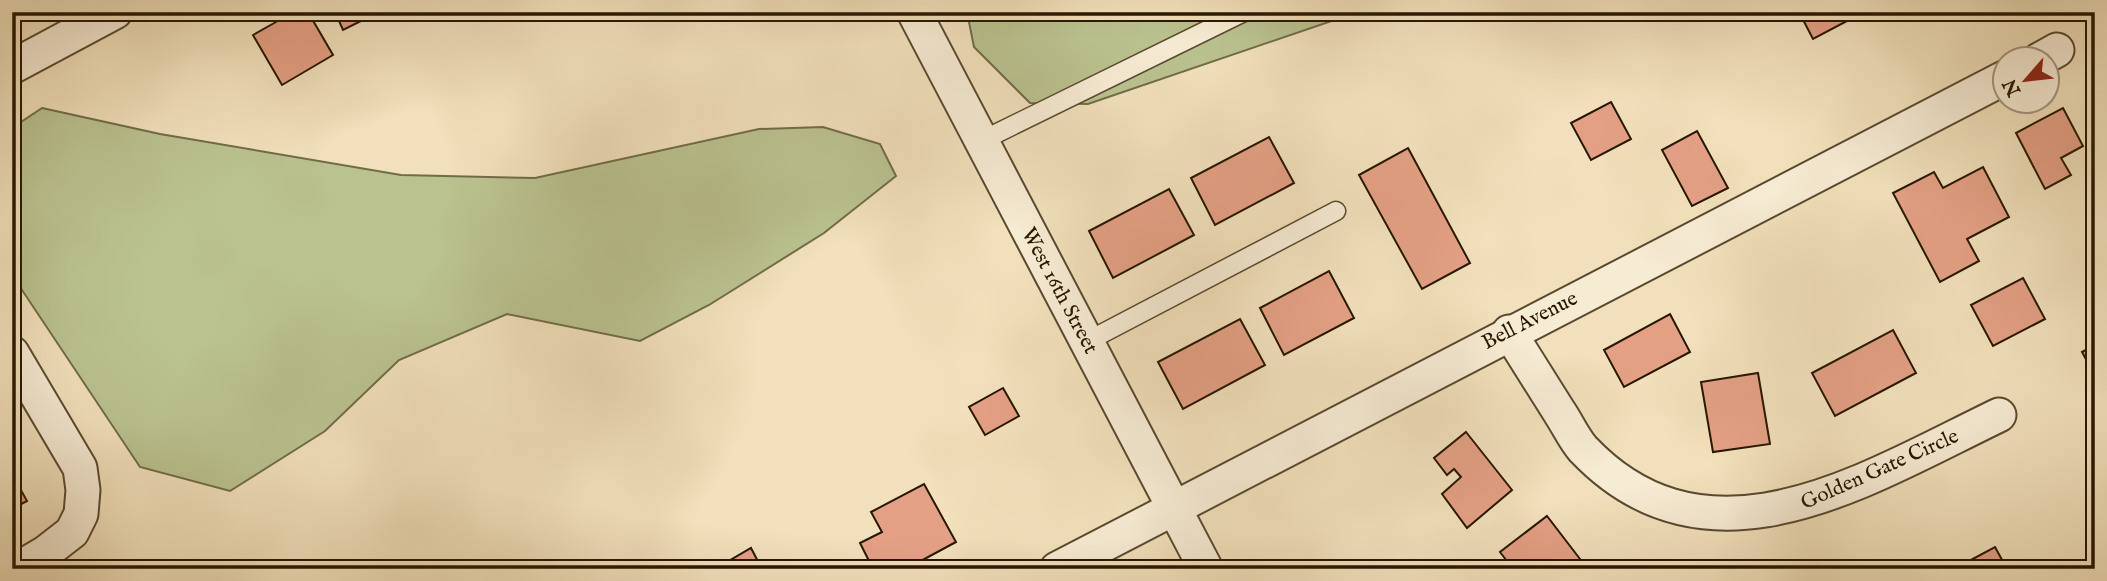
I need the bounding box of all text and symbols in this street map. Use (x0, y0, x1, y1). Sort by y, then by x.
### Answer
north arrow (1992, 46, 2062, 116)
text: N (1998, 74, 2028, 101)
street label: West 16th Street (1014, 223, 1104, 359)
street label: Bell Avenue (1478, 285, 1583, 357)
street label: Golden Gate Circle (1797, 423, 1963, 517)

